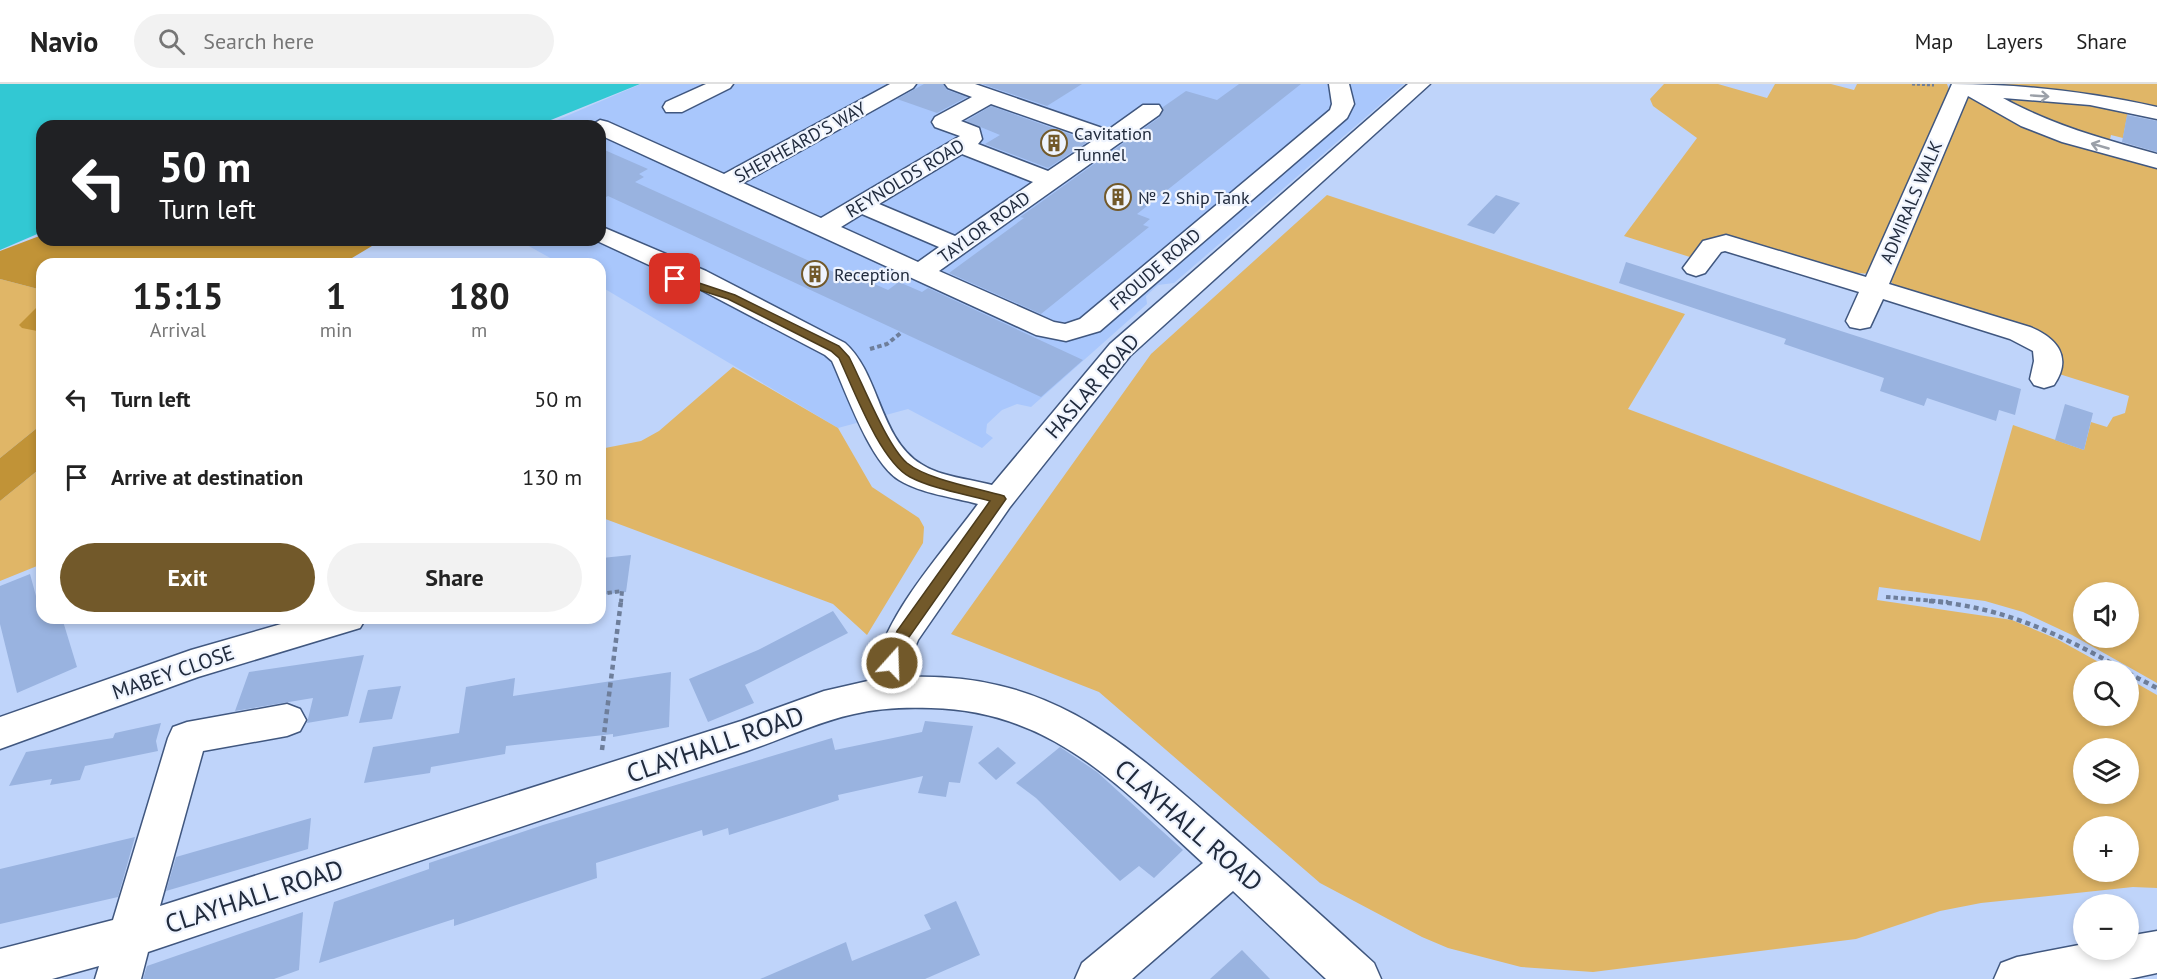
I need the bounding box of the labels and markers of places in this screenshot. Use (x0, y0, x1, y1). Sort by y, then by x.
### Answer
place label: Cavitation Tunnel (1074, 122, 1152, 166)
building icon: Cavitation Tunnel (1039, 128, 1069, 158)
building icon: № 2 Ship Tank (1103, 182, 1133, 212)
place label: № 2 Ship Tank (1138, 186, 1250, 209)
pin (649, 253, 700, 304)
building icon: Reception (800, 259, 830, 289)
place label: Reception (834, 263, 910, 286)

